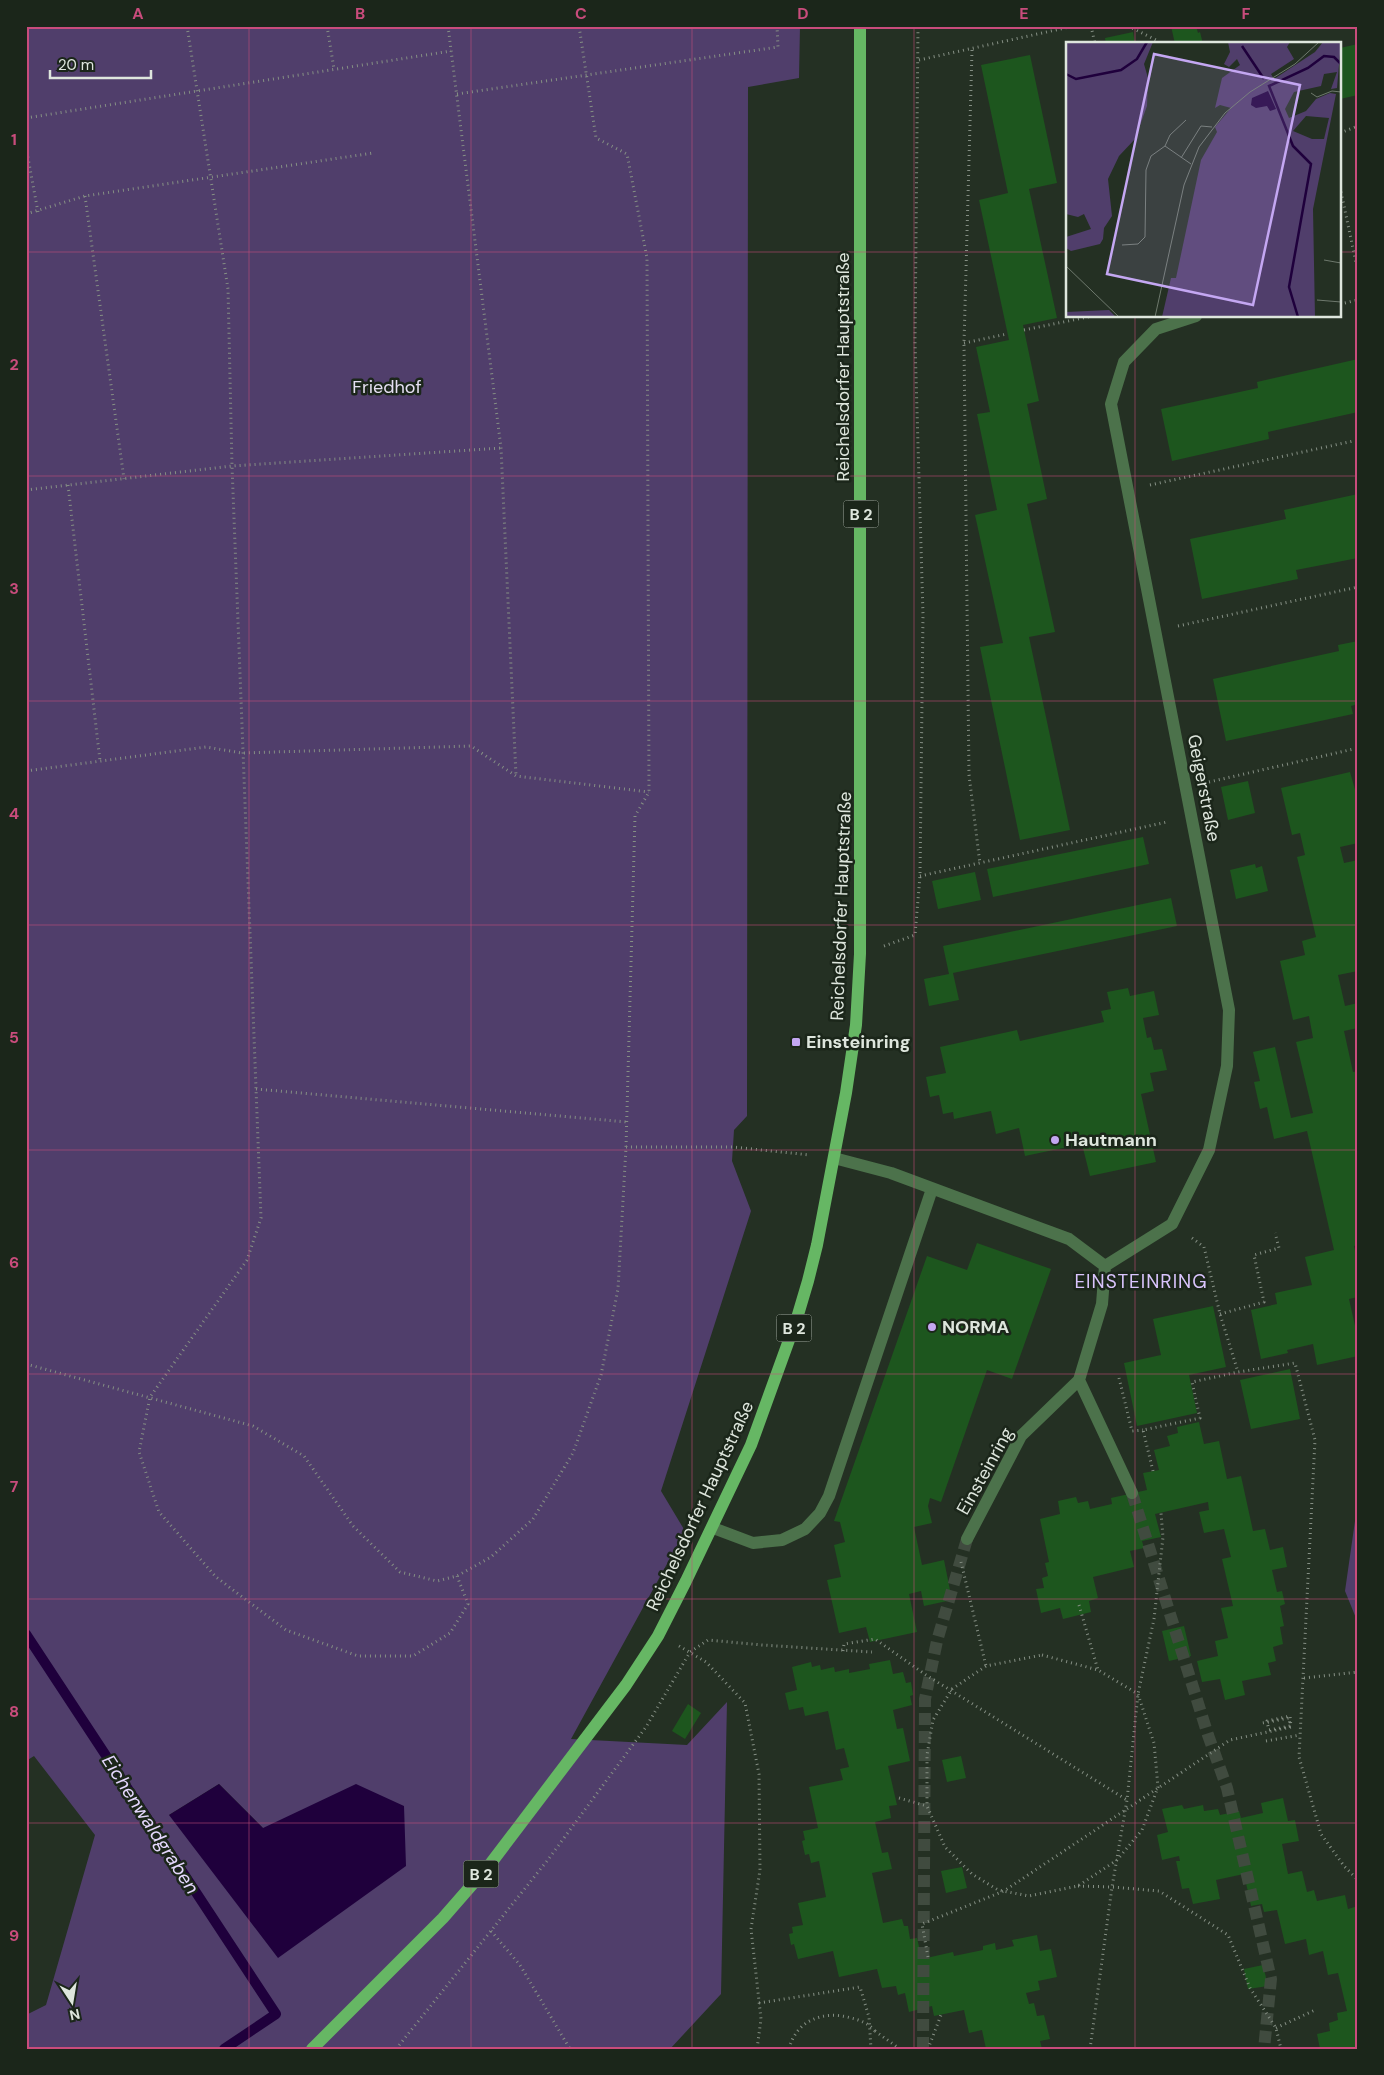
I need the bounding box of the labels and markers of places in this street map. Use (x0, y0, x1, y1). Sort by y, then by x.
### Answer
place label: Einsteinring (806, 1030, 910, 1054)
marker: Einsteinring (790, 1036, 802, 1048)
place label: Hautmann (1065, 1128, 1157, 1152)
marker: Hautmann (1049, 1134, 1061, 1146)
place label: NORMA (942, 1315, 1010, 1339)
marker: NORMA (926, 1321, 938, 1333)

